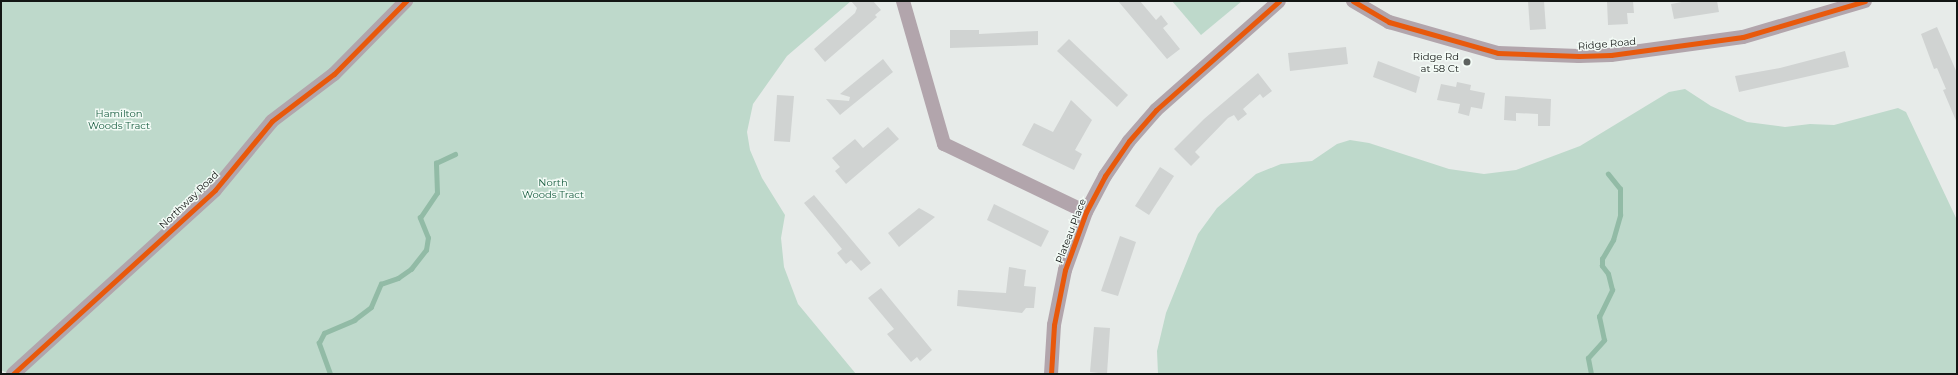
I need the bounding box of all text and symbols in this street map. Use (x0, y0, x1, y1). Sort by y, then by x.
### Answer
street label: Ridge Road (1577, 35, 1637, 53)
place label: Ridge Rd at 58 Ct (1413, 50, 1459, 74)
marker: Ridge Rd at 58 Ct (1462, 57, 1472, 67)
park label: Hamilton Woods Tract (88, 107, 150, 130)
street label: Northway Road (157, 169, 221, 231)
park label: North Woods Tract (522, 176, 584, 200)
street label: Plateau Place (1053, 197, 1089, 265)

